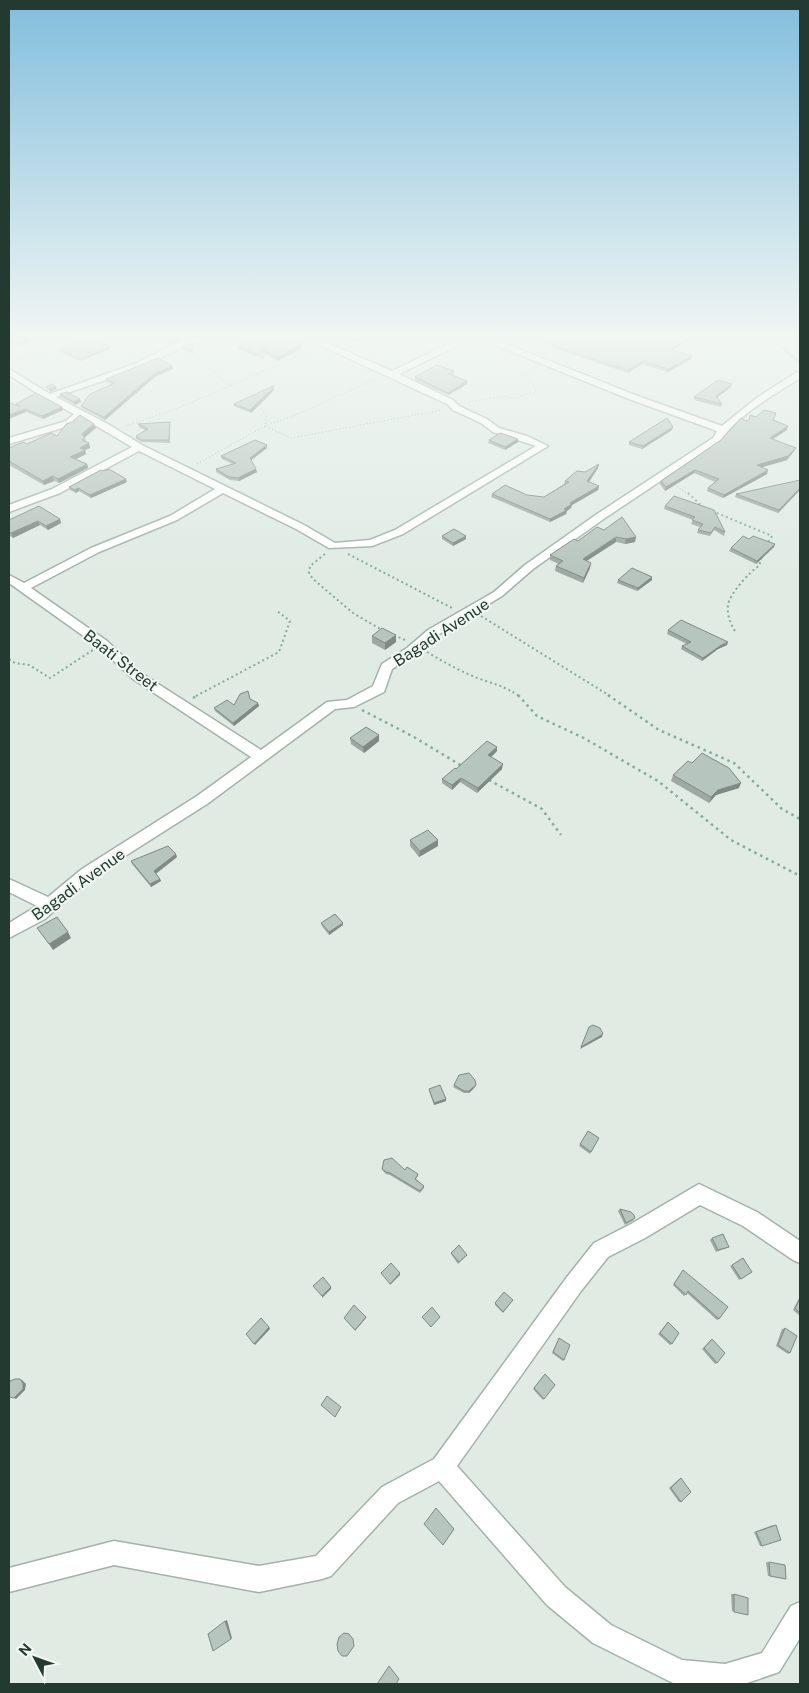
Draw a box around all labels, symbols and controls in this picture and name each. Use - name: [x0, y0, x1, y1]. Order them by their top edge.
- street label: Bagadi Avenue: [390, 594, 493, 671]
- street label: Baati Street: [80, 626, 162, 695]
- street label: Bagadi Avenue: [28, 844, 129, 925]
- north arrow: [10, 1633, 60, 1683]
- text: N: [16, 1640, 35, 1659]

